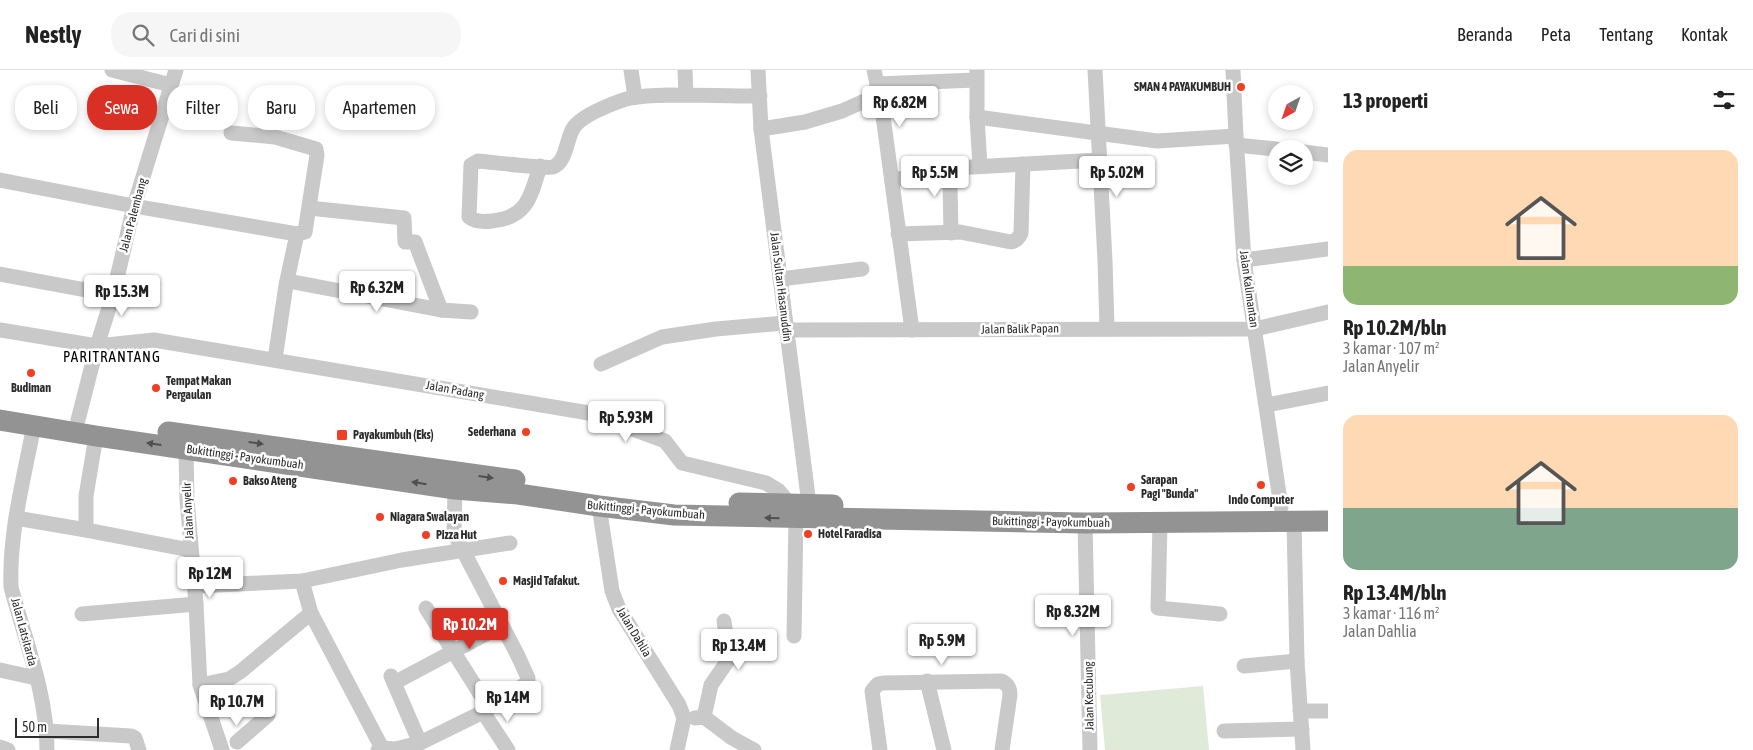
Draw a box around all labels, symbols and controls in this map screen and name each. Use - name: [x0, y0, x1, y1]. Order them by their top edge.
- search box: [111, 12, 461, 57]
- text: Nestly: [25, 21, 81, 48]
- icon: search: [129, 21, 157, 49]
- text: Cari di sini: [169, 24, 240, 46]
- text: Beranda: [1457, 24, 1513, 45]
- text: Peta: [1541, 24, 1571, 45]
- text: Tentang: [1599, 24, 1653, 45]
- text: Kontak: [1681, 24, 1728, 45]
- place label: SMAN 4 PAYAKUMBUH: [1134, 80, 1231, 94]
- marker: SMAN 4 PAYAKUMBUH: [1235, 81, 1247, 93]
- chip: Beli: [15, 85, 77, 130]
- chip: Sewa: [87, 85, 157, 130]
- chip: Filter: [167, 85, 238, 130]
- chip: Baru: [248, 85, 315, 130]
- chip: Apartemen: [325, 85, 435, 130]
- pin: Rp 6.82M: [848, 85, 952, 128]
- north arrow: [1268, 85, 1312, 130]
- map controls: [1268, 85, 1313, 185]
- icon: filters: [1710, 86, 1738, 114]
- text: 13 properti: [1343, 88, 1428, 112]
- text: Rp 6.82M: [873, 93, 927, 111]
- button: layers: [1268, 140, 1313, 185]
- pin: Rp 5.5M: [889, 156, 981, 198]
- pin: Rp 5.02M: [1065, 156, 1169, 198]
- text: Rp 5.5M: [912, 163, 958, 181]
- text: Rp 5.02M: [1090, 163, 1144, 181]
- street label: Jalan Palembang: [116, 176, 150, 254]
- icon: home: [1496, 183, 1586, 273]
- street label: Jalan Sultan Hasanuddin: [767, 232, 795, 342]
- street label: Jalan Kalimantan: [1237, 250, 1261, 328]
- pin: Rp 6.32M: [325, 270, 429, 313]
- pin: Rp 15.3M: [70, 274, 174, 317]
- text: Rp 6.32M: [350, 278, 404, 296]
- text: Rp 15.3M: [95, 282, 149, 300]
- text: Rp 10.2M/bln: [1343, 315, 1447, 339]
- street label: Jalan Balik Papan: [981, 321, 1059, 337]
- text: 3 kamar · 107 m²: [1343, 339, 1439, 357]
- district label: PARITRANTANG: [63, 348, 161, 365]
- text: Jalan Anyelir: [1343, 357, 1419, 375]
- marker: Budiman: [25, 367, 37, 379]
- place label: Tempat Makan Pergaulan: [166, 374, 231, 402]
- street label: Jalan Padang: [425, 378, 486, 402]
- place label: Budiman: [11, 381, 51, 395]
- marker: Tempat Makan Pergaulan: [150, 382, 162, 394]
- pin: Rp 5.93M: [574, 400, 678, 443]
- text: Rp 5.93M: [599, 408, 653, 426]
- place label: Sederhana: [468, 425, 516, 439]
- marker: Sederhana: [520, 426, 532, 438]
- marker: Payakumbuh (Eks): [335, 428, 349, 442]
- place label: Payakumbuh (Eks): [353, 428, 434, 442]
- one-way arrow: [146, 440, 162, 448]
- one-way arrow: [249, 440, 265, 448]
- street label: Bukittinggi - Payokumbuah: [186, 442, 304, 472]
- icon: home: [1496, 448, 1586, 538]
- one-way arrow: [479, 473, 495, 481]
- place label: Sarapan Pagi "Bunda": [1141, 473, 1198, 501]
- place label: Bakso Ateng: [243, 474, 298, 488]
- marker: Bakso Ateng: [227, 475, 239, 487]
- one-way arrow: [411, 479, 427, 487]
- marker: Indo Computer: [1255, 479, 1267, 491]
- marker: Sarapan Pagi "Bunda": [1125, 481, 1137, 493]
- street label: Jalan Anyelir: [179, 482, 196, 540]
- place label: Indo Computer: [1228, 493, 1294, 507]
- street label: Bukittinggi - Payokumbuah: [587, 498, 705, 522]
- place label: Niagara Swalayan: [390, 510, 469, 524]
- marker: Niagara Swalayan: [374, 511, 386, 523]
- one-way arrow: [764, 514, 780, 522]
- street label: Bukittinggi - Payokumbuah: [992, 514, 1110, 530]
- place label: Hotel Faradisa: [818, 527, 882, 541]
- place label: Pizza Hut: [436, 528, 477, 542]
- marker: Hotel Faradisa: [802, 528, 814, 540]
- marker: Pizza Hut: [420, 529, 432, 541]
- pin: Rp 12M: [169, 556, 251, 599]
- text: Rp 12M: [188, 564, 232, 582]
- place label: Masjid Tafakut.: [513, 574, 579, 588]
- marker: Masjid Tafakut.: [497, 575, 509, 587]
- text: Rp 13.4M/bln: [1343, 580, 1447, 604]
- pin: Rp 8.32M: [1021, 594, 1125, 637]
- street label: Jalan Latsitarda: [8, 596, 40, 668]
- text: Rp 8.32M: [1046, 602, 1100, 620]
- text: 3 kamar · 116 m²: [1343, 604, 1439, 622]
- street label: Jalan Dahlia: [614, 605, 654, 659]
- pin: Rp 10.2M: [418, 608, 522, 650]
- text: Rp 10.2M: [443, 615, 497, 633]
- text: Jalan Dahlia: [1343, 622, 1417, 640]
- pin: Rp 5.9M: [896, 624, 988, 666]
- pin: Rp 13.4M: [687, 628, 791, 671]
- text: Rp 5.9M: [919, 631, 965, 649]
- text: Rp 13.4M: [712, 636, 766, 654]
- street label: Jalan Kecubung: [1081, 660, 1097, 731]
- pin: Rp 14M: [467, 680, 549, 723]
- pin: Rp 10.7M: [185, 684, 289, 727]
- text: Rp 14M: [486, 688, 530, 706]
- text: Rp 10.7M: [210, 692, 264, 710]
- scale bar: [15, 715, 99, 738]
- text: 50 m: [22, 719, 47, 735]

